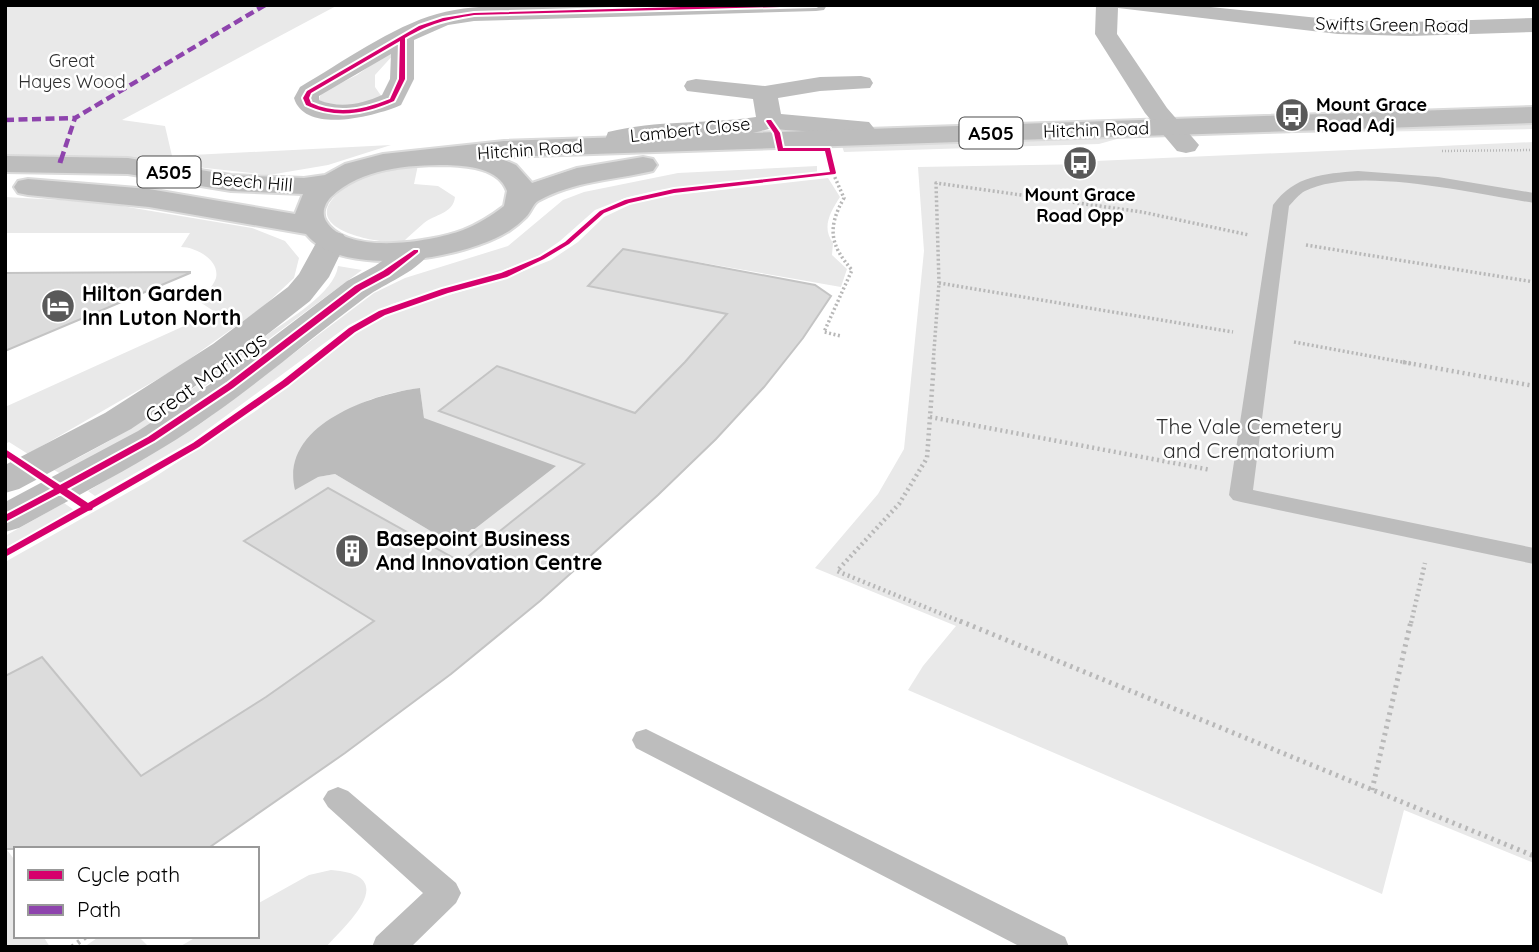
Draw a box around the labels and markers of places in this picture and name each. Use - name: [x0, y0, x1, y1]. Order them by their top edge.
- place label: Mount Grace Road Adj: [1316, 93, 1427, 137]
- bus stop icon: Mount Grace Road Adj: [1273, 96, 1311, 134]
- bus stop icon: Mount Grace Road Opp: [1061, 144, 1099, 182]
- place label: Mount Grace Road Opp: [1024, 183, 1136, 227]
- place label: Hilton Garden Inn Luton North: [82, 280, 241, 330]
- hotel icon: Hilton Garden Inn Luton North: [39, 287, 77, 325]
- place label: Basepoint Business And Innovation Centre: [376, 525, 603, 575]
- building icon: Basepoint Business And Innovation Centre: [333, 532, 371, 570]

